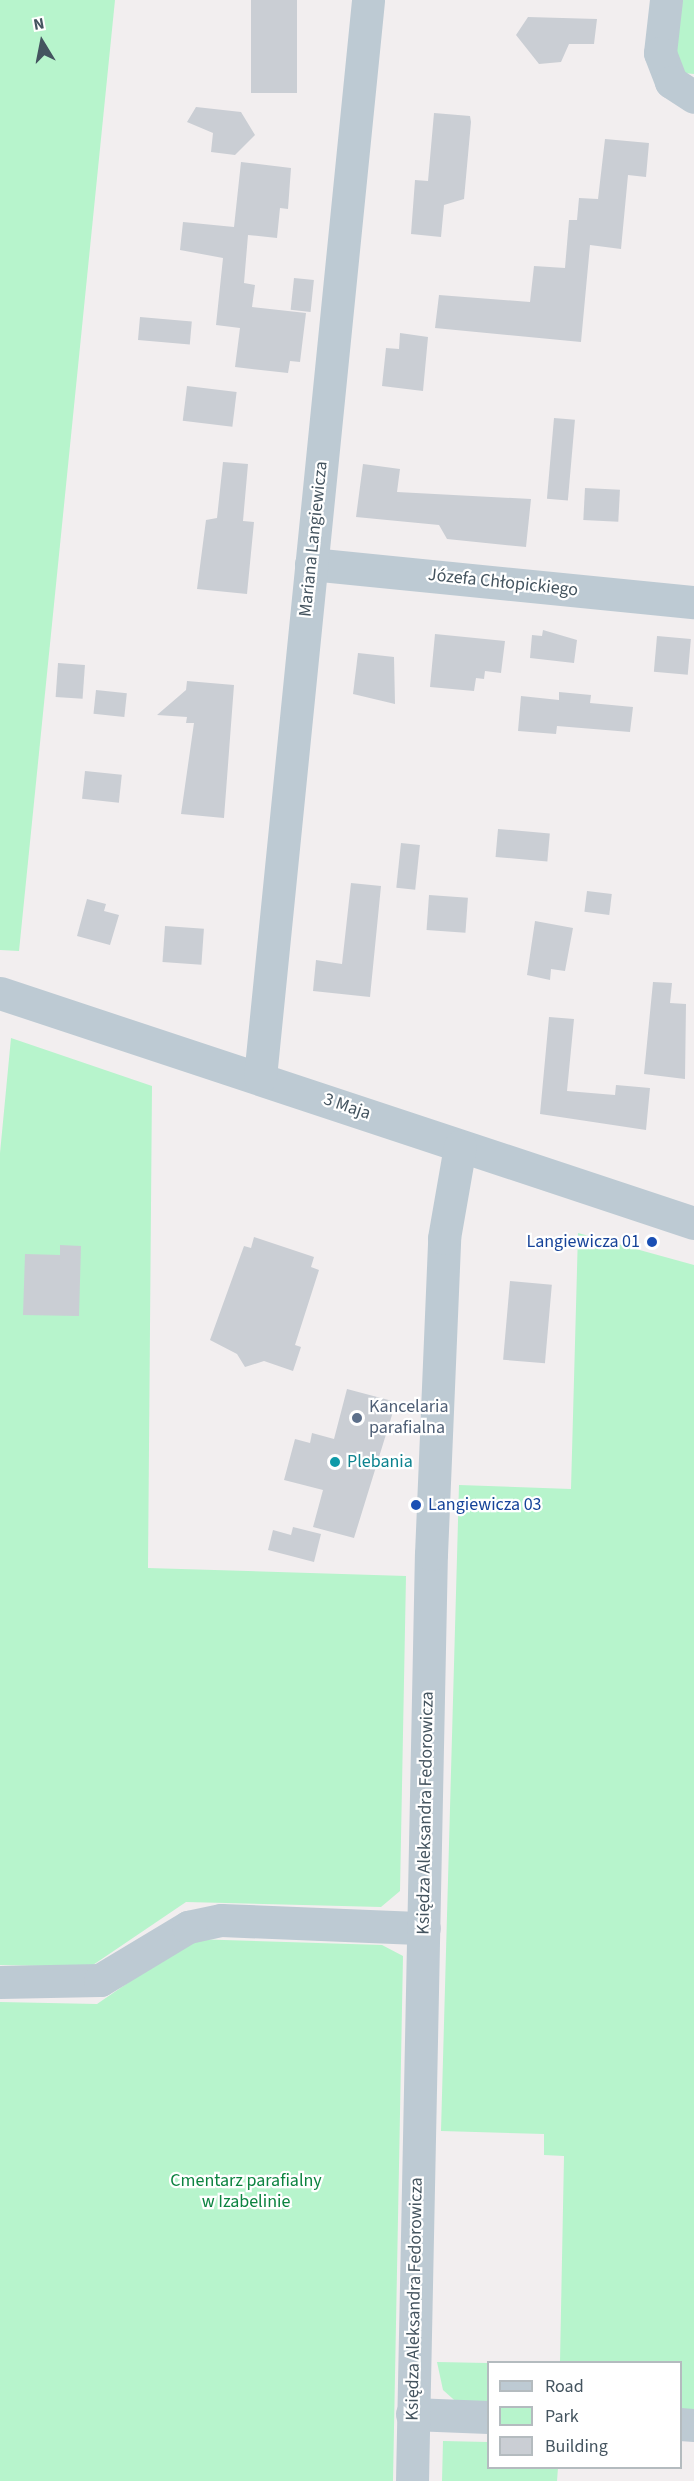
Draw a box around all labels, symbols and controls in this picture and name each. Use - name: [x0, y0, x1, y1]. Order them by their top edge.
- north arrow: [12, 12, 72, 72]
- text: N: [32, 13, 46, 36]
- street label: Mariana Langiewicza: [295, 460, 333, 618]
- street label: Józefa Chłopickiego: [427, 564, 579, 602]
- street label: 3 Maja: [321, 1089, 373, 1125]
- place label: Langiewicza 01: [526, 1231, 640, 1253]
- marker: Langiewicza 01: [645, 1235, 659, 1249]
- place label: Kancelaria parafialna: [369, 1397, 449, 1440]
- marker: Kancelaria parafialna: [350, 1411, 364, 1425]
- place label: Plebania: [347, 1451, 413, 1473]
- marker: Plebania: [328, 1455, 342, 1469]
- place label: Langiewicza 03: [428, 1494, 542, 1516]
- marker: Langiewicza 03: [409, 1498, 423, 1512]
- street label: Księdza Aleksandra Fedorowicza: [413, 1691, 439, 1935]
- park label: Cmentarz parafialny w Izabelinie: [170, 2171, 322, 2214]
- street label: Księdza Aleksandra Fedorowicza: [402, 2177, 428, 2421]
- legend: [487, 2361, 682, 2469]
- text: Road: [545, 2374, 584, 2399]
- text: Park: [545, 2404, 579, 2429]
- text: Building: [545, 2434, 608, 2459]

